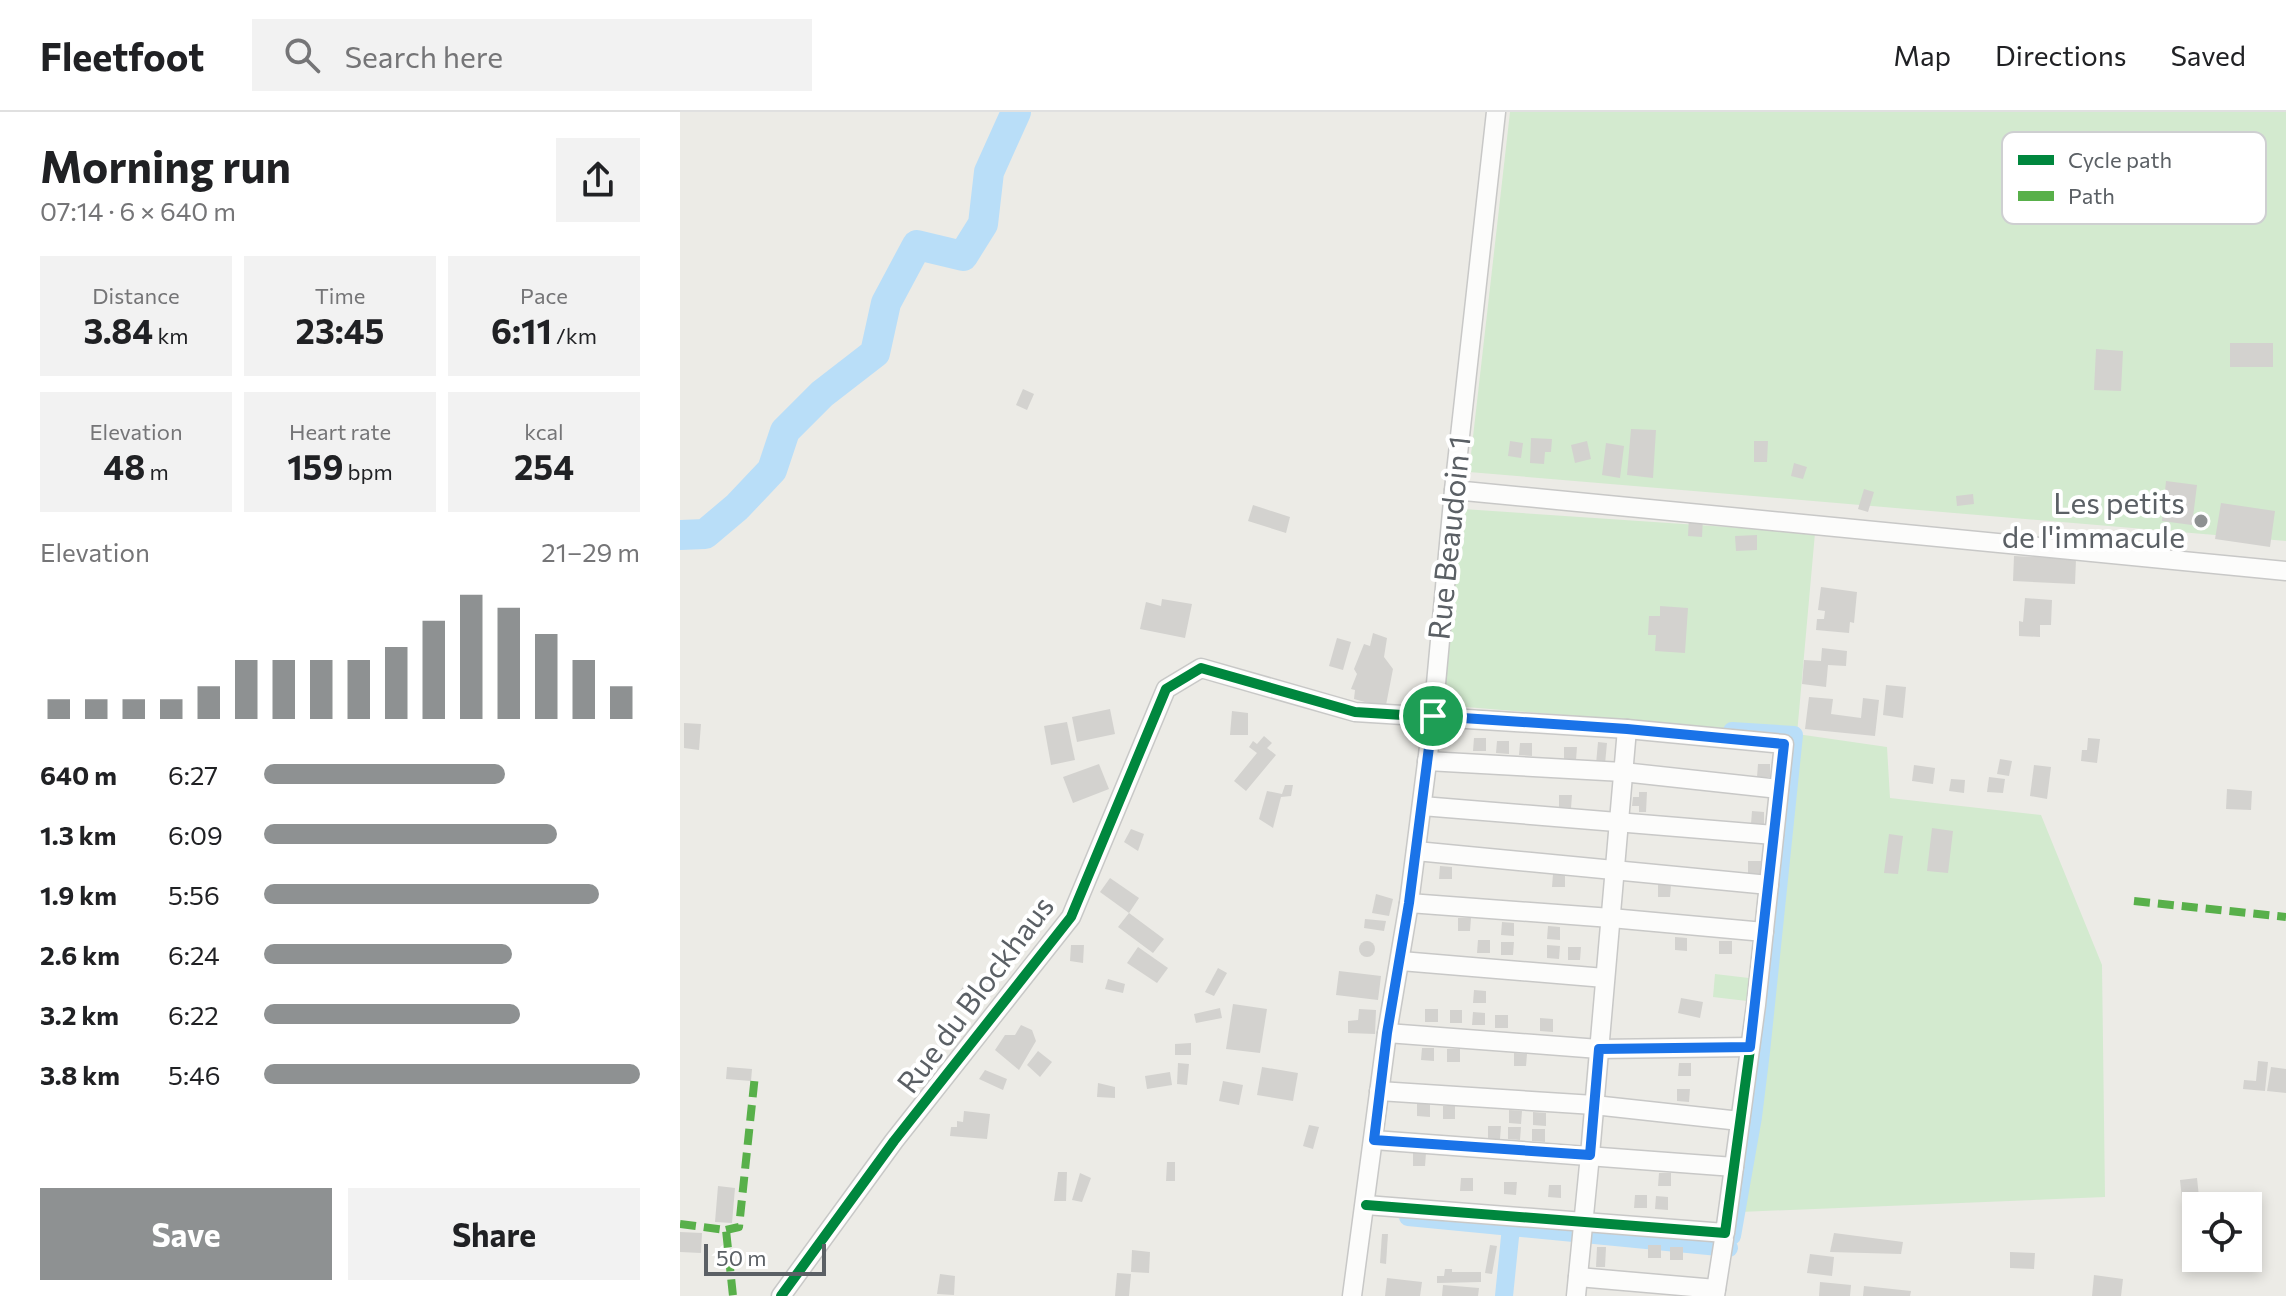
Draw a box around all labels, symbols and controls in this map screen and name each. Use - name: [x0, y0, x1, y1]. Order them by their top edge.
- search box: [252, 19, 812, 91]
- text: Fleetfoot: [40, 32, 204, 79]
- icon: search: [280, 33, 324, 77]
- text: Search here: [344, 37, 503, 74]
- text: Map: [1893, 38, 1951, 72]
- text: Directions: [1995, 38, 2126, 72]
- text: Saved: [2170, 38, 2246, 72]
- legend: [2002, 132, 2266, 224]
- text: Morning run: [40, 138, 291, 192]
- button: share: [556, 138, 640, 222]
- text: Cycle path: [2068, 146, 2172, 173]
- text: Path: [2068, 182, 2115, 209]
- text: 07:14 · 6 × 640 m: [40, 195, 236, 226]
- text: Distance: [92, 282, 180, 309]
- text: Time: [315, 282, 365, 309]
- text: Pace: [520, 282, 568, 309]
- text: 3.84: [83, 309, 153, 351]
- text: 23:45: [296, 309, 384, 351]
- text: 6:11: [491, 309, 552, 351]
- text: km: [153, 322, 189, 349]
- text: /km: [552, 322, 597, 349]
- text: Elevation: [90, 418, 182, 445]
- text: Heart rate: [289, 418, 391, 445]
- text: kcal: [524, 418, 564, 445]
- street label: Rue Beaudoin 1: [1418, 434, 1477, 641]
- text: 48: [103, 445, 145, 487]
- text: 159: [287, 445, 343, 487]
- text: 254: [514, 445, 574, 487]
- text: m: [145, 458, 169, 485]
- text: bpm: [343, 458, 393, 485]
- place label: Les petits de l'immacule: [2002, 483, 2185, 554]
- marker: Les petits de l'immacule: [2192, 512, 2210, 530]
- text: Elevation: [40, 536, 150, 567]
- text: 21–29 m: [541, 536, 640, 567]
- pin: [1399, 682, 1467, 750]
- icon: arrive: [1411, 694, 1455, 738]
- text: 640 m: [40, 759, 117, 790]
- text: 6:27: [168, 759, 218, 790]
- text: 1.3 km: [40, 819, 116, 850]
- text: 6:09: [168, 819, 223, 850]
- text: 1.9 km: [40, 879, 117, 910]
- text: 5:56: [168, 879, 220, 910]
- street label: Rue du Blockhaus: [888, 888, 1060, 1099]
- text: 2.6 km: [40, 939, 120, 970]
- text: 6:24: [168, 939, 220, 970]
- text: 3.2 km: [40, 999, 119, 1030]
- text: 6:22: [168, 999, 219, 1030]
- text: 3.8 km: [40, 1059, 120, 1090]
- text: 5:46: [168, 1059, 220, 1090]
- button: Save: [40, 1188, 332, 1280]
- button: Share: [348, 1188, 640, 1280]
- map controls: [2182, 1192, 2262, 1272]
- button: locate: [2182, 1192, 2262, 1272]
- scale bar: [704, 1240, 826, 1276]
- text: 50 m: [716, 1244, 766, 1271]

